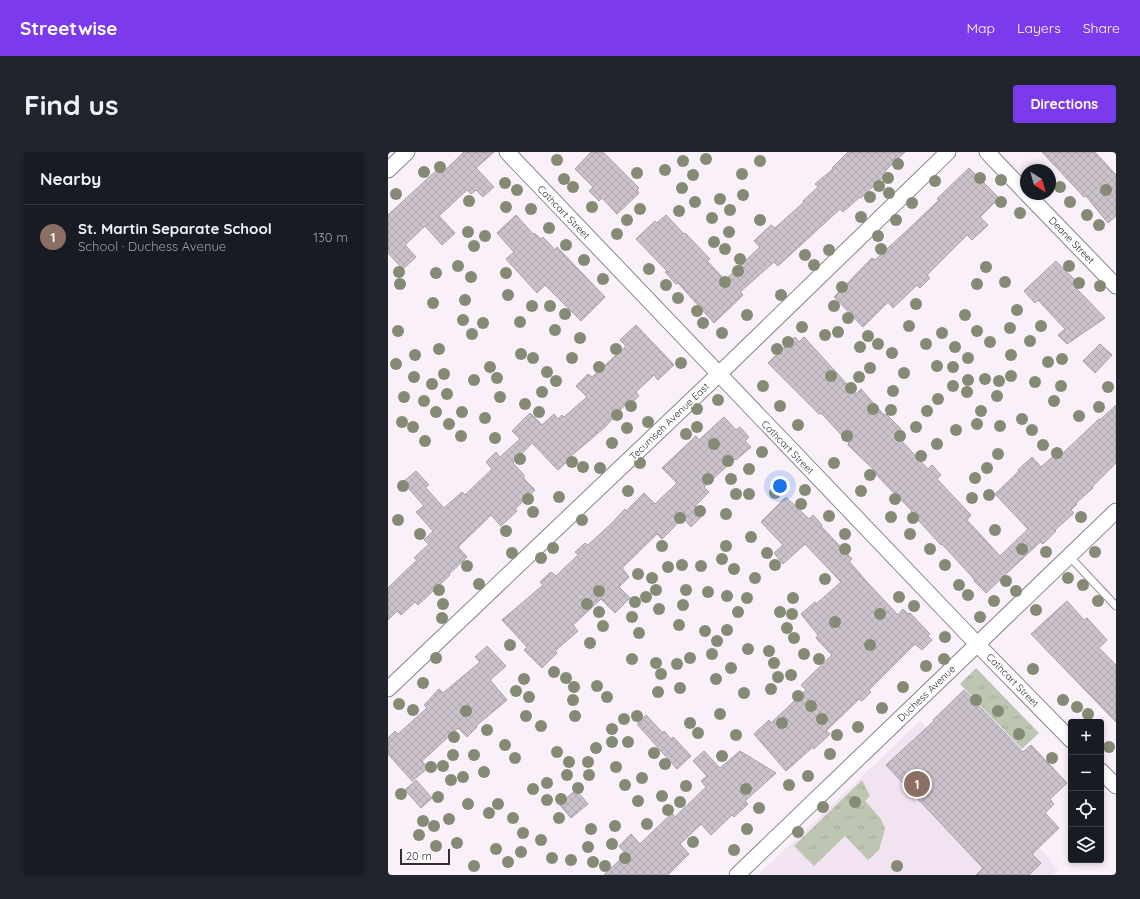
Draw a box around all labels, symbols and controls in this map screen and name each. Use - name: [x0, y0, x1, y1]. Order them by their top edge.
- text: Streetwise: [20, 16, 117, 40]
- text: Map: [966, 19, 995, 37]
- text: Layers: [1017, 19, 1061, 37]
- text: Share: [1083, 19, 1120, 37]
- button: Directions: [1013, 85, 1116, 123]
- text: Find us: [24, 87, 118, 122]
- north arrow: [1020, 164, 1056, 200]
- text: Nearby: [40, 168, 101, 189]
- street label: Cathcart Street: [535, 183, 593, 243]
- street label: Deane Street: [1046, 214, 1098, 267]
- text: St. Martin Separate School: [78, 219, 272, 238]
- text: 1: [50, 229, 56, 245]
- text: 130 m: [313, 229, 348, 245]
- text: School · Duchess Avenue: [78, 238, 226, 254]
- street label: Tecumseh Avenue East: [627, 379, 712, 463]
- street label: Cathcart Street: [759, 418, 817, 478]
- your location: [770, 476, 790, 496]
- street label: Cathcart Street: [984, 651, 1042, 711]
- street label: Duchess Avenue: [895, 662, 958, 724]
- map controls: [1068, 719, 1104, 863]
- button: +: [1068, 719, 1104, 755]
- button: −: [1068, 755, 1104, 791]
- pin: 1: [904, 769, 930, 799]
- button: locate: [1068, 791, 1104, 827]
- button: layers: [1068, 827, 1104, 863]
- scale bar: [400, 847, 450, 866]
- text: 20 m: [406, 849, 432, 863]

